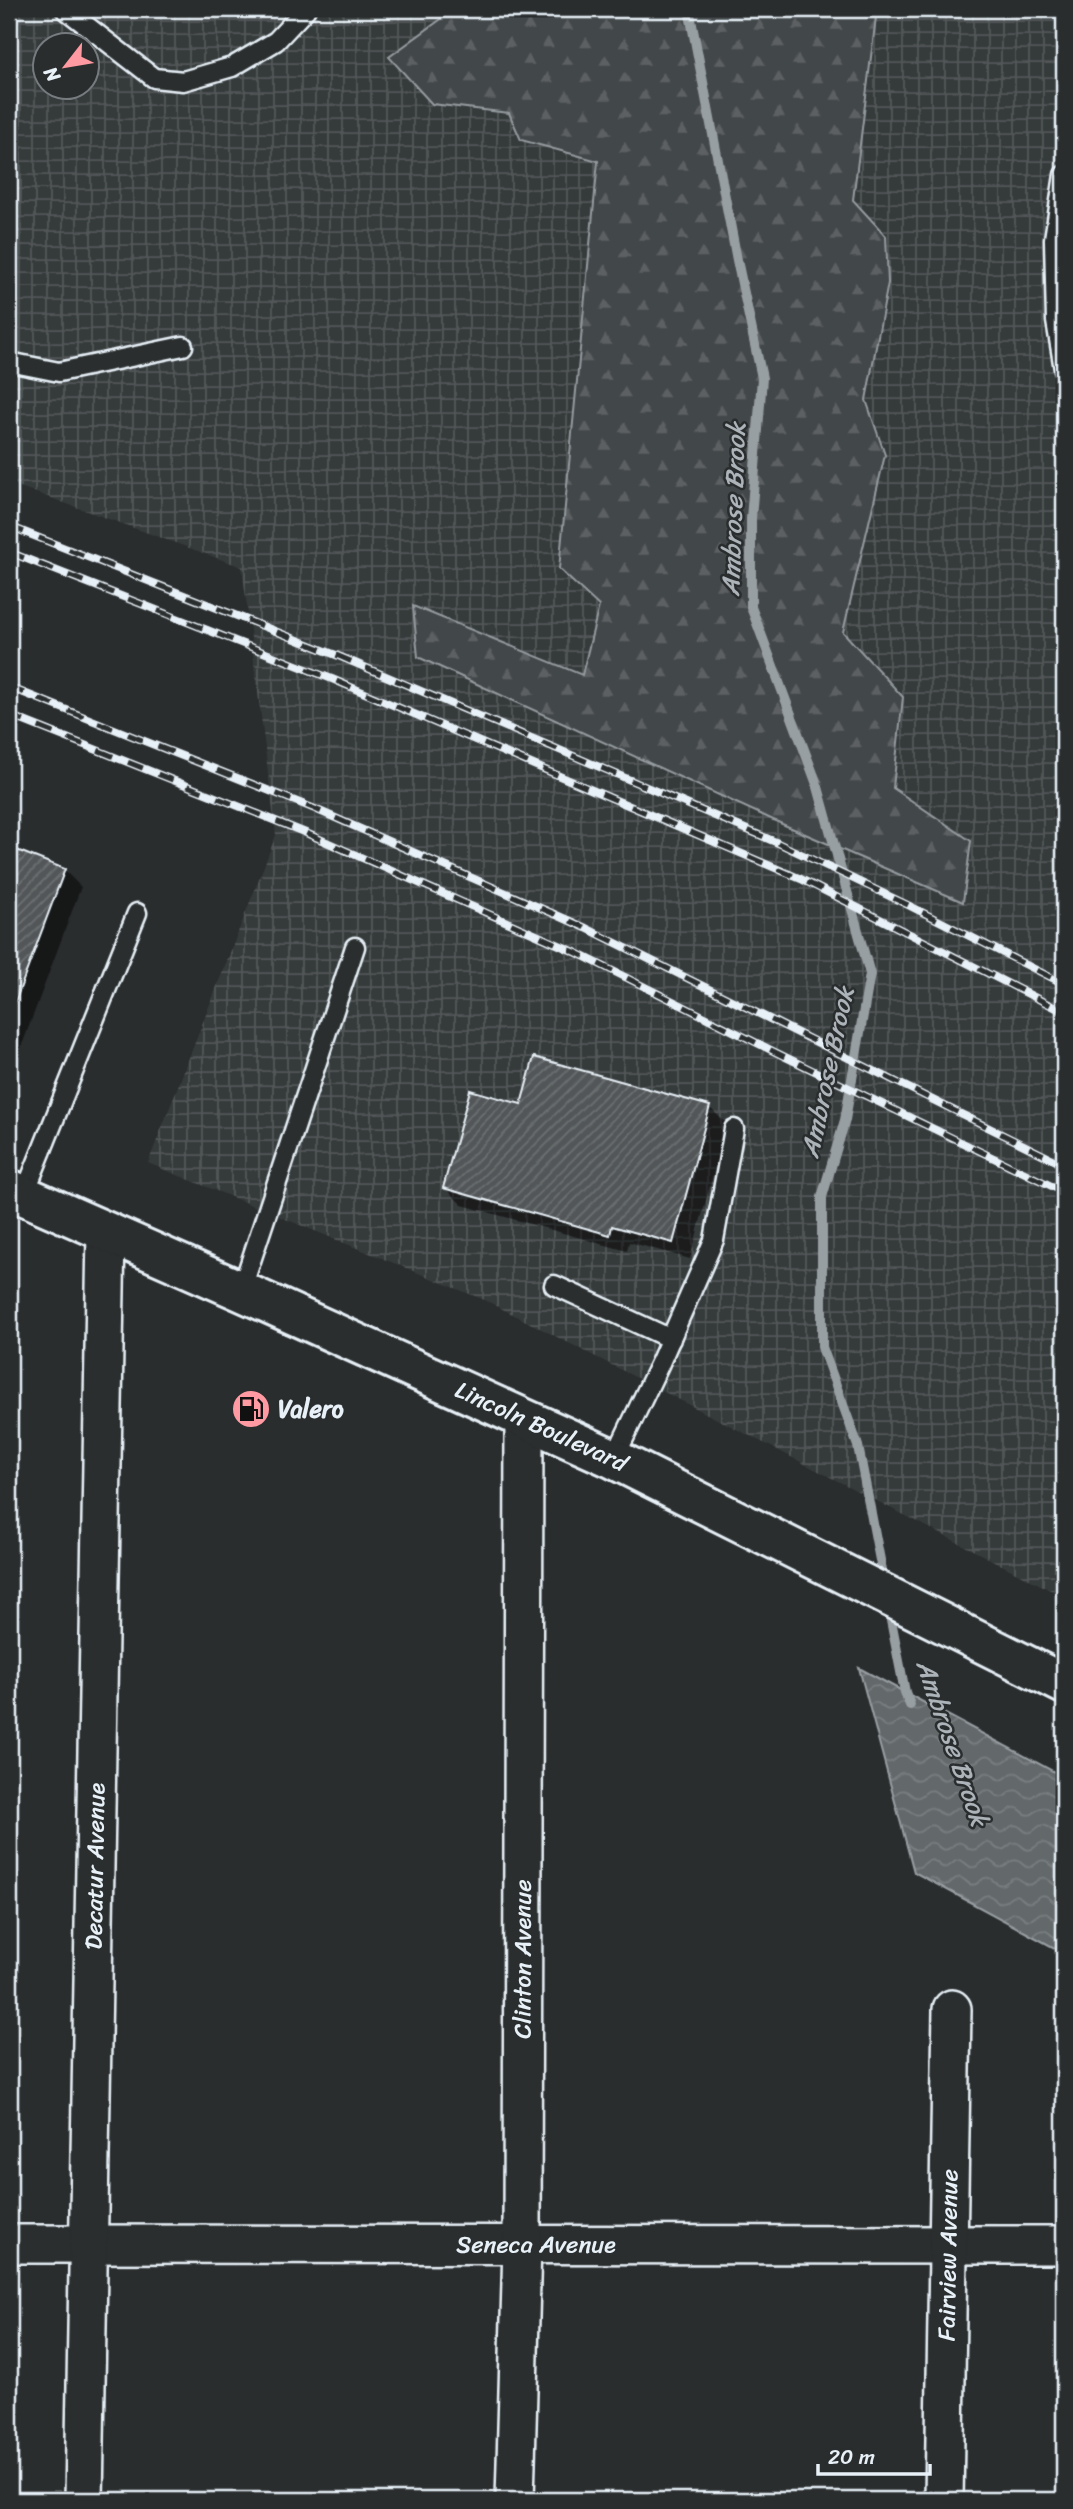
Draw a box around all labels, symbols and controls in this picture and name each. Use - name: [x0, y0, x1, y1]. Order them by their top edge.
- north arrow: [32, 32, 102, 102]
- text: N: [34, 60, 70, 89]
- water label: Ambrose Brook: [707, 419, 759, 598]
- water label: Ambrose Brook: [786, 980, 868, 1163]
- street label: Lincoln Boulevard: [448, 1369, 637, 1484]
- fuel station icon: Valero: [230, 1388, 272, 1430]
- place label: Valero: [278, 1388, 344, 1430]
- water label: Ambrose Brook: [903, 1652, 1004, 1835]
- street label: Decatur Avenue: [73, 1782, 117, 1950]
- street label: Clinton Avenue: [501, 1879, 544, 2039]
- street label: Fairview Avenue: [926, 2169, 970, 2341]
- street label: Seneca Avenue: [456, 2223, 616, 2266]
- scale bar: [818, 2432, 930, 2476]
- text: 20 m: [828, 2438, 875, 2476]

